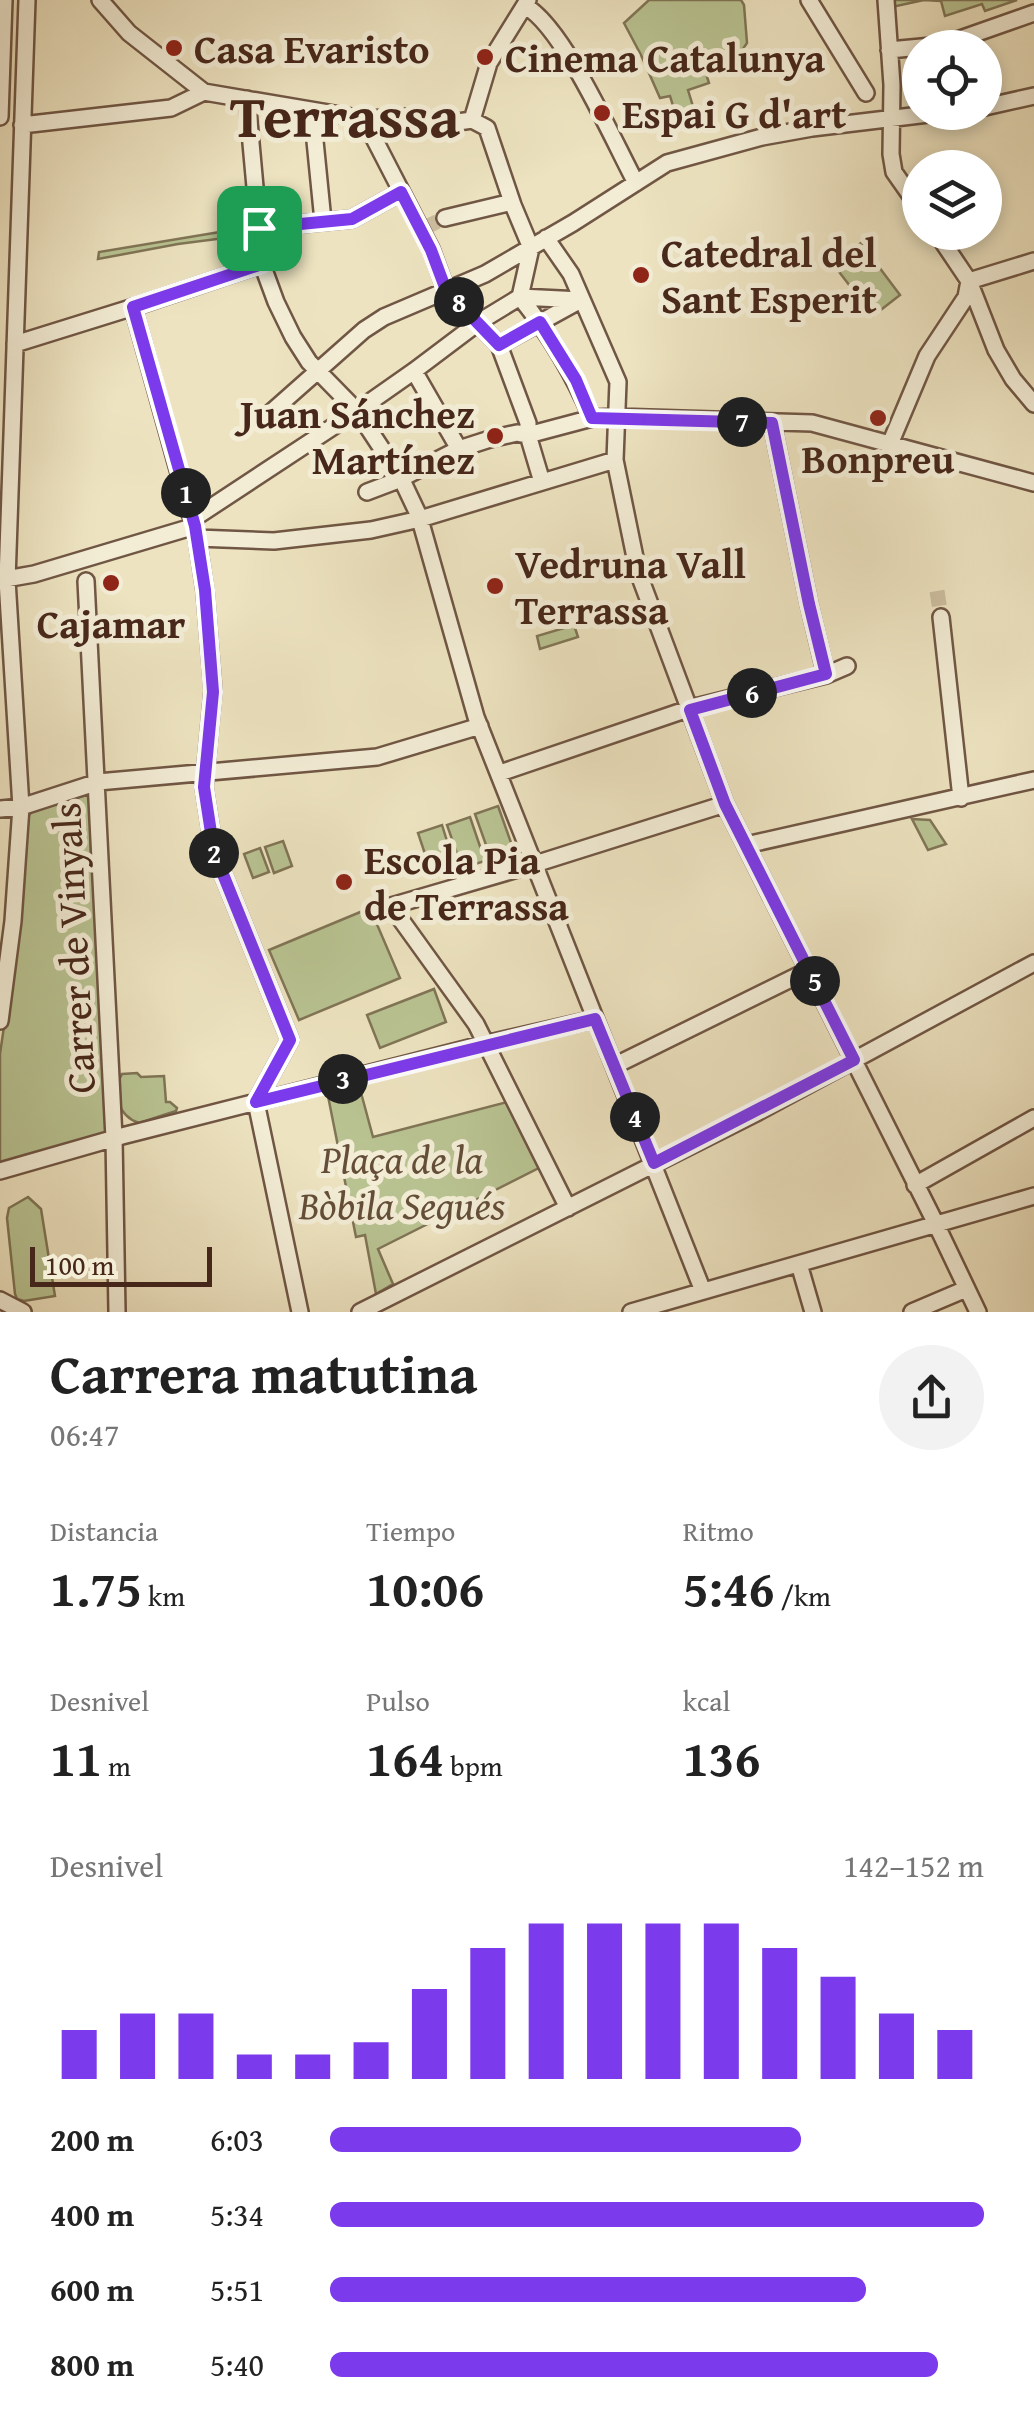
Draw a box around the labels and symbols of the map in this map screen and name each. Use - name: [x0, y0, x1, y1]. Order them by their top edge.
- place label: Casa Evaristo: [194, 19, 430, 78]
- place label: Cinema Catalunya: [505, 28, 826, 87]
- marker: Casa Evaristo: [163, 37, 185, 59]
- marker: Cinema Catalunya: [474, 46, 496, 68]
- district label: Terrassa: [230, 71, 460, 159]
- place label: Espai G d'art: [622, 84, 846, 143]
- marker: Espai G d'art: [591, 102, 613, 124]
- pin: [217, 186, 302, 271]
- place label: Catedral del Sant Esperit: [661, 223, 877, 328]
- marker: Catedral del Sant Esperit: [630, 264, 652, 286]
- pin: 8: [434, 277, 484, 327]
- place label: Juan Sánchez Martínez: [234, 384, 475, 489]
- pin: 7: [717, 397, 767, 447]
- marker: Bonpreu: [867, 407, 889, 429]
- marker: Juan Sánchez Martínez: [484, 425, 506, 447]
- place label: Bonpreu: [802, 429, 954, 488]
- pin: 1: [161, 468, 211, 518]
- place label: Vedruna Vall Terrassa: [515, 534, 746, 639]
- marker: Cajamar: [100, 572, 122, 594]
- marker: Vedruna Vall Terrassa: [484, 575, 506, 597]
- place label: Cajamar: [37, 594, 185, 653]
- pin: 6: [727, 668, 777, 718]
- street label: Carrer de Vinyals: [36, 801, 110, 1095]
- pin: 2: [189, 828, 239, 878]
- place label: Escola Pia de Terrassa: [364, 830, 569, 935]
- marker: Escola Pia de Terrassa: [333, 871, 355, 893]
- pin: 5: [790, 956, 840, 1006]
- pin: 3: [318, 1054, 368, 1104]
- pin: 4: [610, 1092, 660, 1142]
- park label: Plaça de la Bòbila Segués: [298, 1129, 506, 1234]
- scale bar: [30, 1242, 212, 1286]

